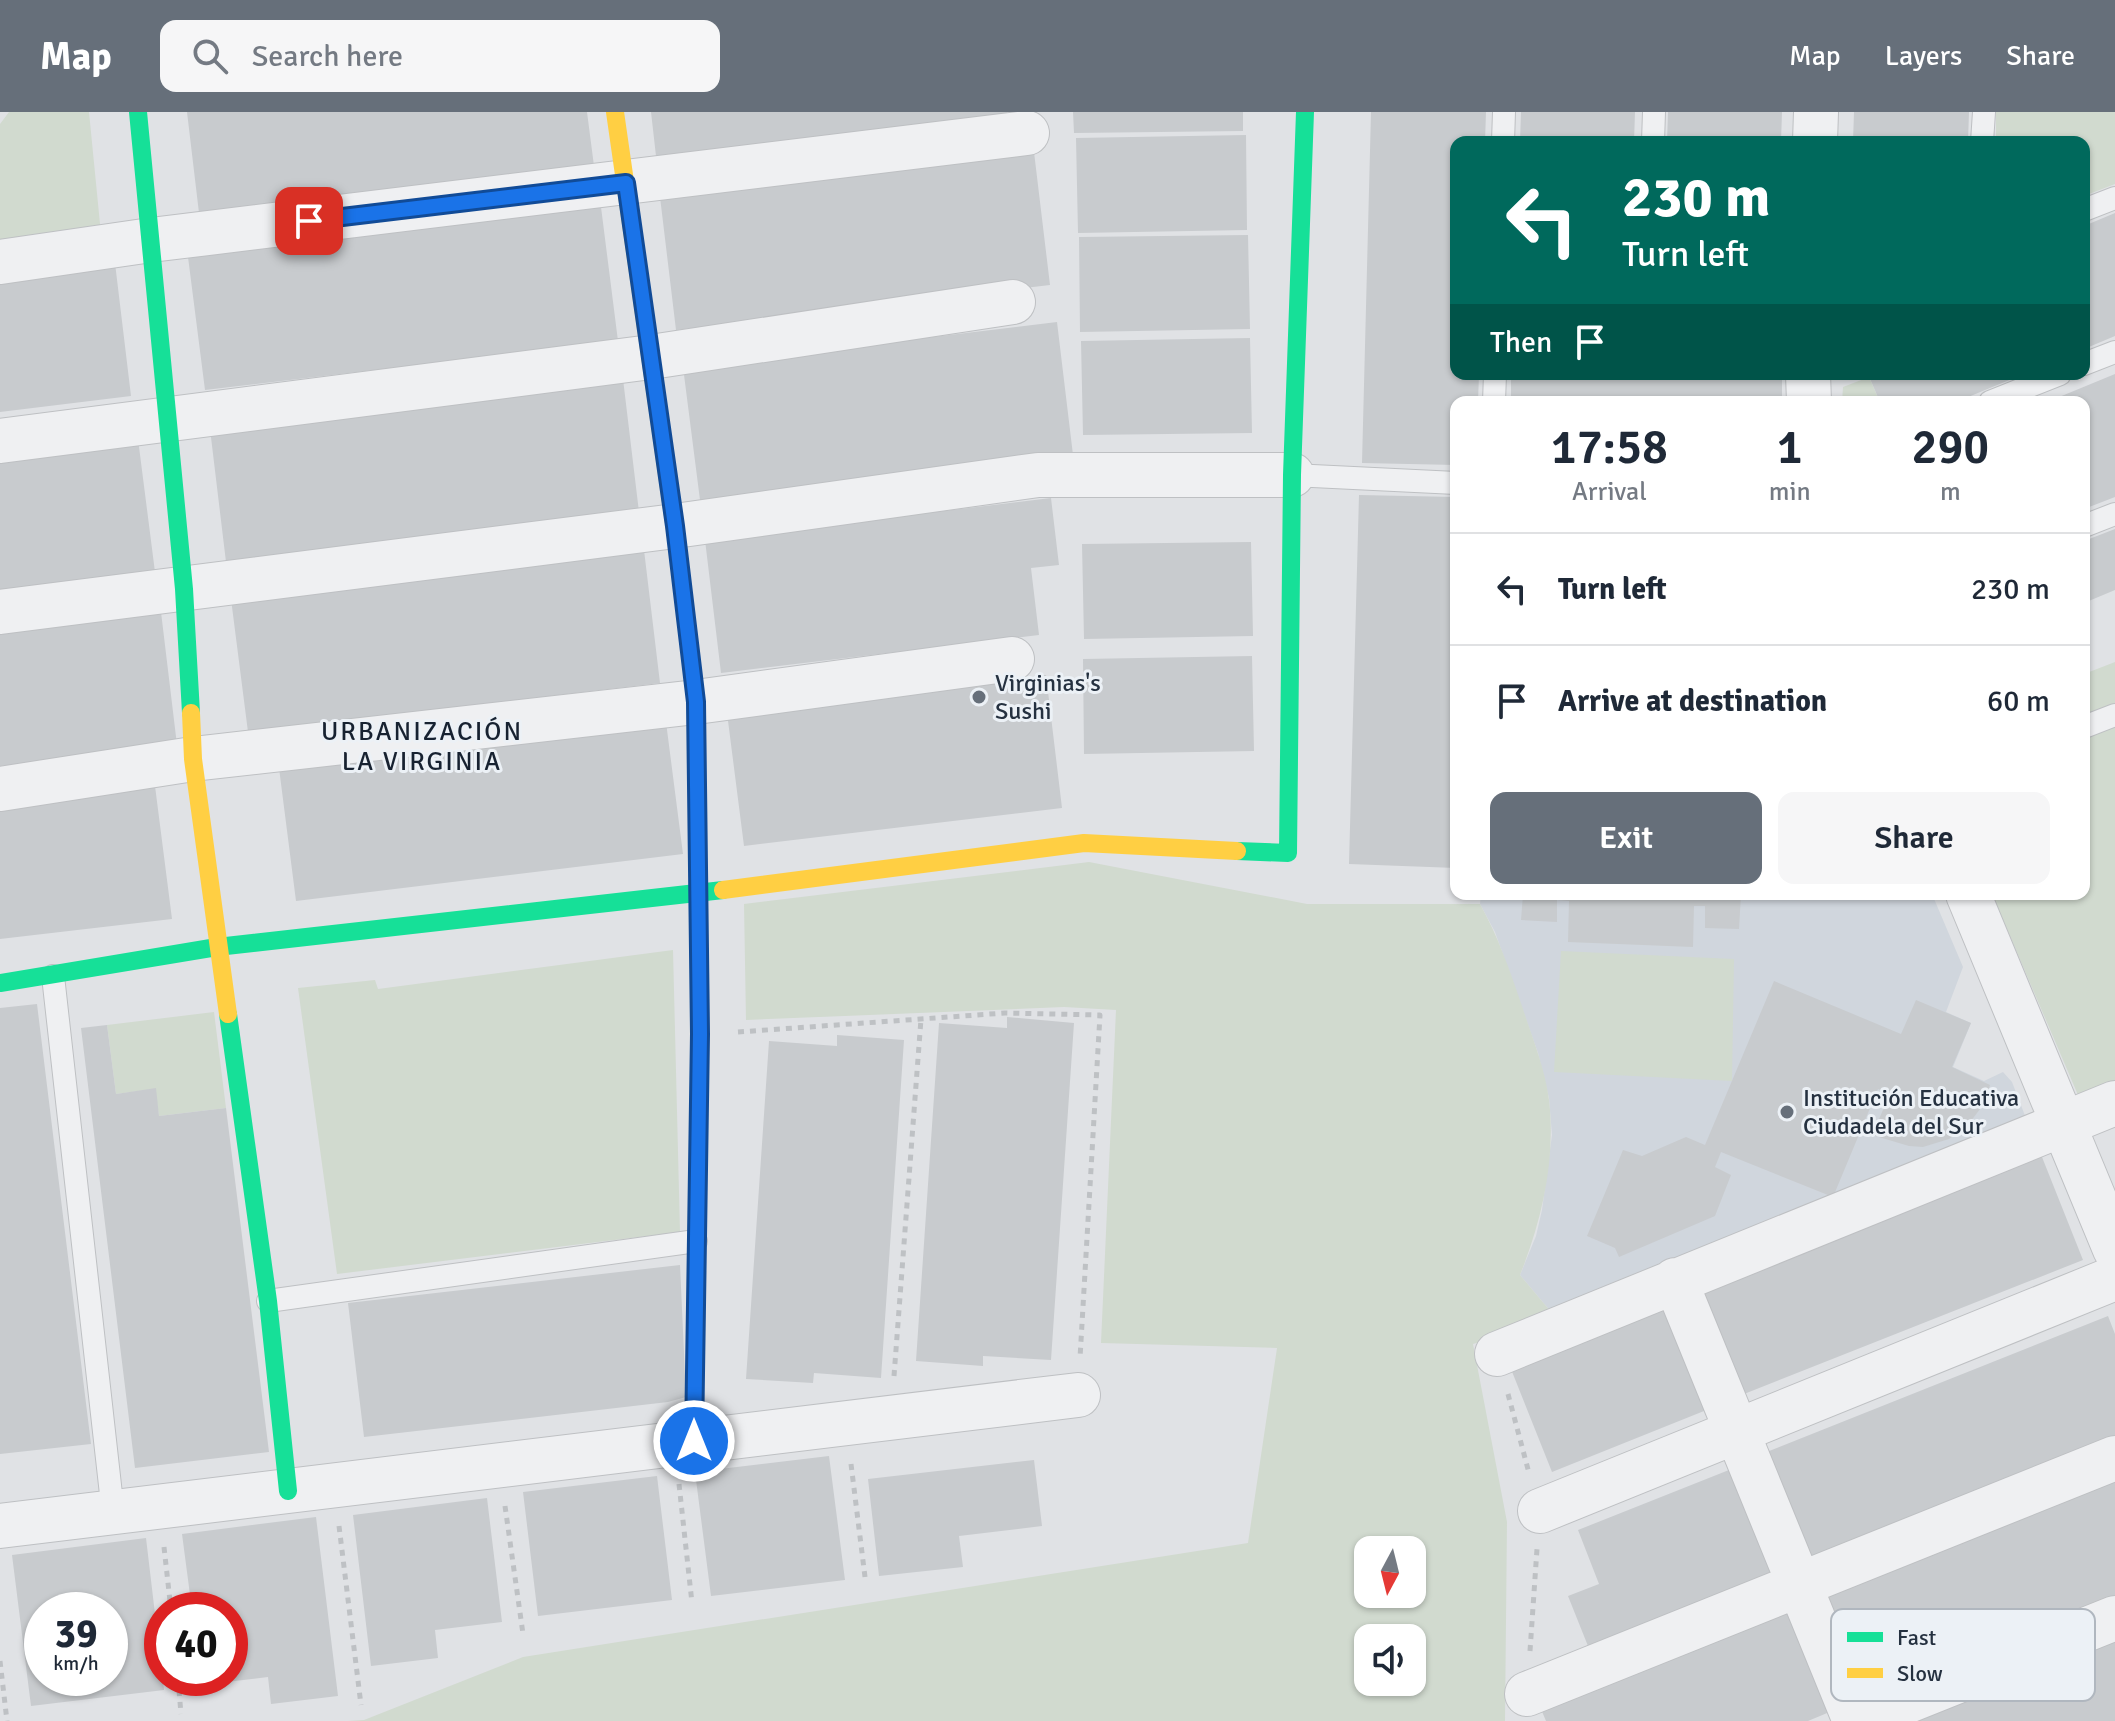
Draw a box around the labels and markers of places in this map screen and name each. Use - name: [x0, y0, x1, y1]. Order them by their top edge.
- pin: [275, 187, 343, 255]
- place label: Virginias's Sushi: [995, 668, 1101, 726]
- marker: Virginias's Sushi: [970, 688, 988, 706]
- place label: Institución Educativa Ciudadela del Sur: [1803, 1083, 2019, 1141]
- marker: Institución Educativa Ciudadela del Sur: [1778, 1103, 1796, 1121]

